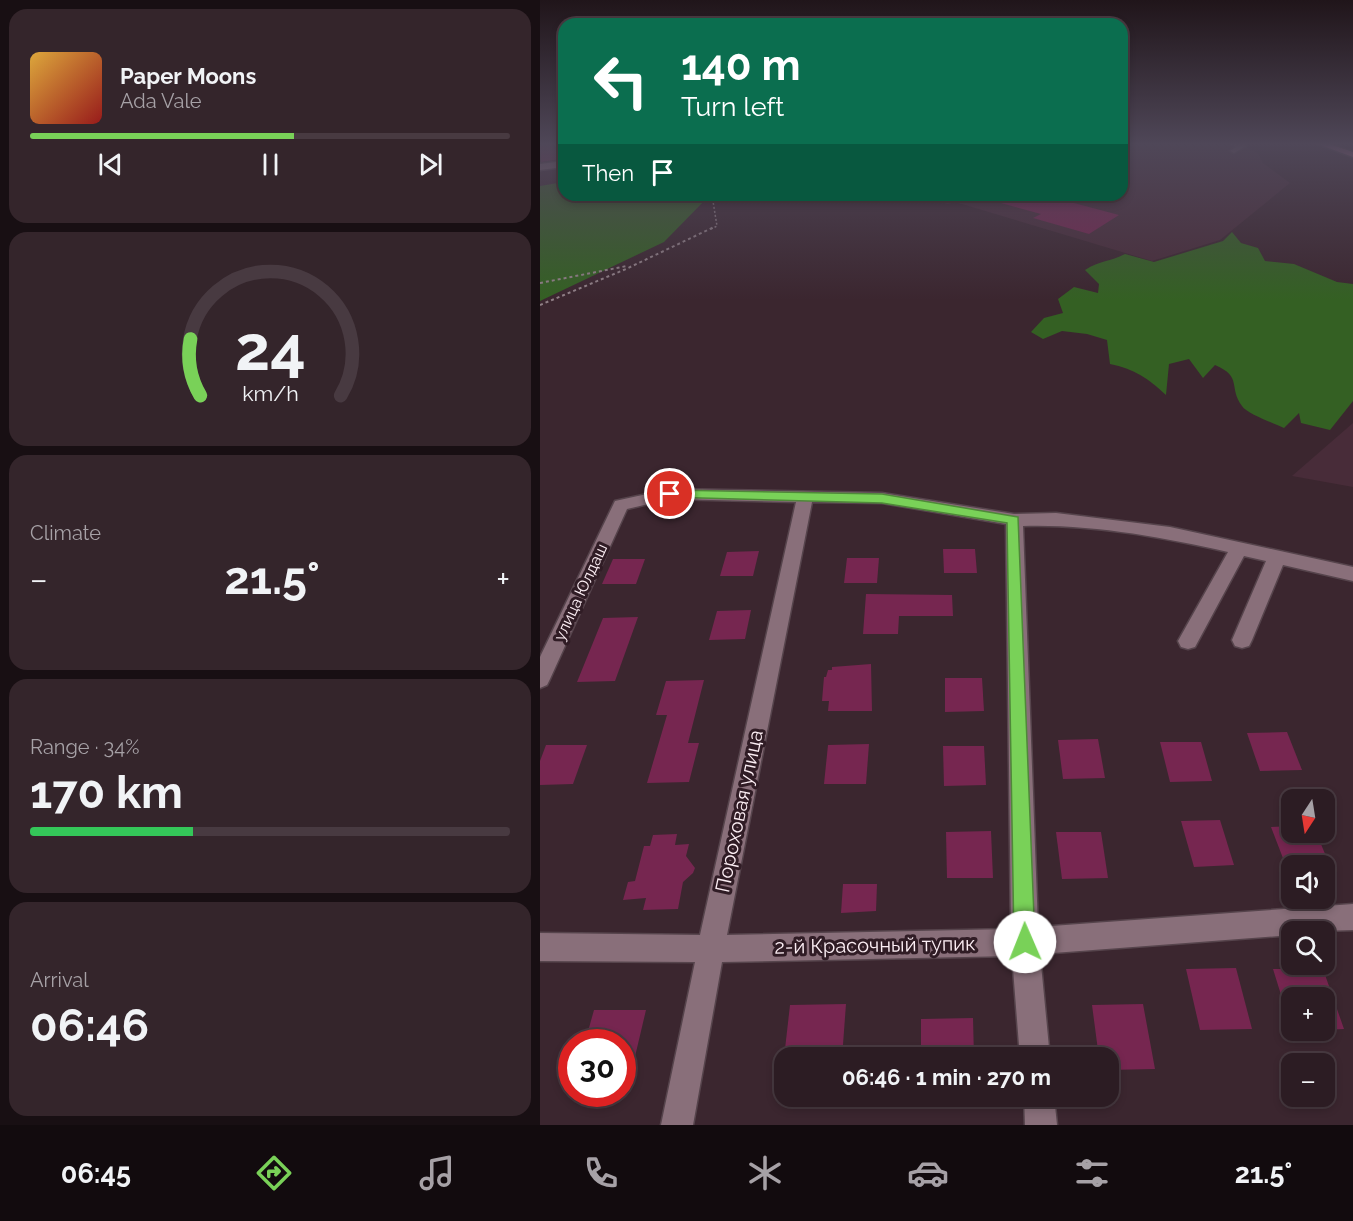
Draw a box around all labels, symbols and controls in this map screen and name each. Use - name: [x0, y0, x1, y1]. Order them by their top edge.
- text: 140 m: [681, 41, 801, 90]
- icon: left: [582, 42, 660, 120]
- text: Paper Moons: [120, 63, 256, 89]
- text: Ada Vale: [120, 89, 202, 113]
- text: Turn left: [681, 91, 784, 122]
- icon: previous: [94, 148, 127, 181]
- icon: pause: [254, 148, 287, 181]
- icon: next: [414, 148, 447, 181]
- icon: arrive: [646, 156, 679, 189]
- text: Then: [582, 160, 634, 186]
- text: 24: [235, 311, 305, 385]
- text: km/h: [242, 382, 298, 407]
- pin: [644, 468, 695, 519]
- icon: arrive: [653, 477, 686, 510]
- text: Climate: [30, 521, 101, 545]
- street label: улица Юлдаш: [550, 541, 611, 644]
- text: 21.5°: [224, 552, 320, 605]
- text: −: [30, 560, 48, 599]
- text: +: [496, 560, 510, 599]
- street label: Пороховая улица: [710, 728, 768, 894]
- text: Range · 34%: [30, 735, 139, 759]
- text: 170 km: [30, 766, 183, 819]
- north arrow: [1281, 789, 1335, 843]
- map controls: [1281, 789, 1335, 1107]
- button: sound: [1281, 855, 1335, 909]
- position arrow: [993, 910, 1057, 974]
- button: search: [1281, 921, 1335, 975]
- street label: 2-й Красочный тупик: [774, 931, 976, 959]
- text: Arrival: [30, 968, 89, 992]
- button: +: [1281, 987, 1335, 1041]
- text: 06:46: [30, 999, 149, 1052]
- speed limit sign: 30: [558, 1029, 636, 1107]
- button: −: [1281, 1053, 1335, 1107]
- text: 06:46 · 1 min · 270 m: [842, 1064, 1051, 1090]
- icon: directions: [253, 1152, 295, 1194]
- icon: music: [416, 1152, 458, 1194]
- icon: phone: [580, 1152, 622, 1194]
- icon: climate: [744, 1152, 786, 1194]
- icon: car: [907, 1152, 949, 1194]
- icon: filters: [1071, 1152, 1113, 1194]
- text: 06:45: [61, 1158, 131, 1189]
- text: 21.5°: [1235, 1158, 1292, 1189]

